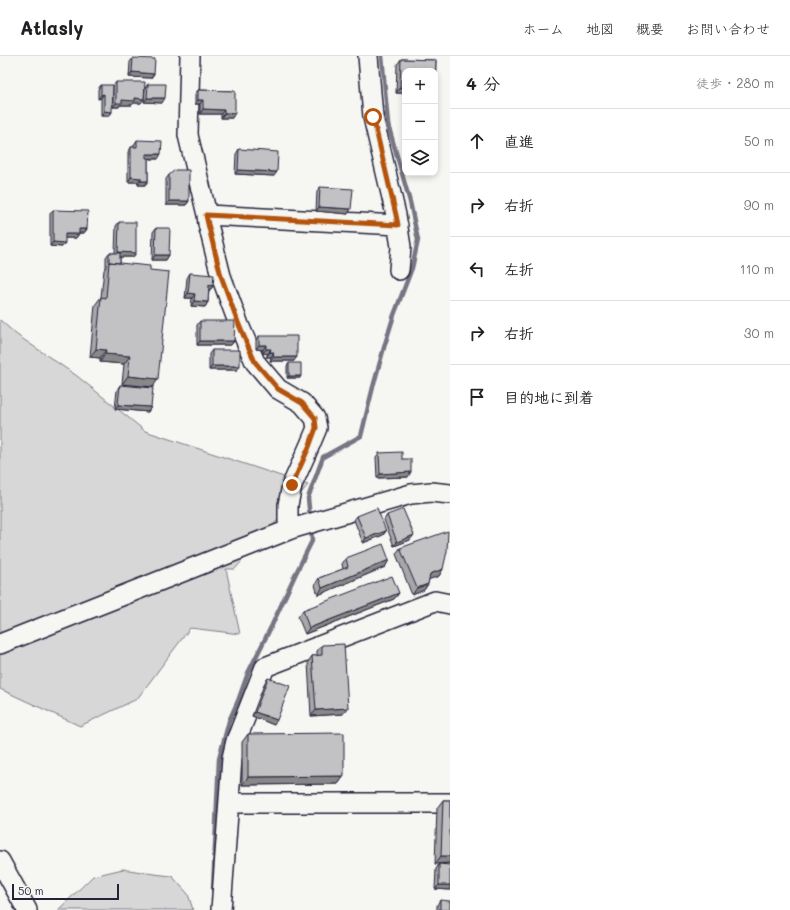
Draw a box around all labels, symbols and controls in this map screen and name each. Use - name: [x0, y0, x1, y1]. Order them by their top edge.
- text: Atlasly: [20, 15, 83, 40]
- text: ホーム: [523, 19, 564, 38]
- text: 地図: [586, 19, 614, 38]
- text: 概要: [636, 19, 664, 38]
- text: お問い合わせ: [686, 19, 770, 38]
- map controls: [402, 68, 438, 176]
- button: +: [402, 68, 438, 104]
- text: 4 分: [466, 72, 500, 94]
- text: 徒歩 · 280 m: [696, 74, 774, 91]
- button: −: [402, 104, 438, 140]
- route start: [364, 108, 382, 126]
- icon: ahead: [466, 130, 488, 152]
- text: 直進: [504, 131, 534, 151]
- text: 50 m: [744, 132, 774, 149]
- button: layers: [402, 140, 438, 176]
- icon: right: [466, 194, 488, 216]
- text: 右折: [504, 195, 534, 215]
- text: 90 m: [744, 196, 774, 213]
- icon: left: [466, 258, 488, 280]
- text: 左折: [504, 259, 534, 279]
- text: 110 m: [740, 260, 774, 277]
- icon: right: [466, 322, 488, 344]
- text: 右折: [504, 323, 534, 343]
- text: 30 m: [744, 324, 774, 341]
- icon: arrive: [466, 386, 488, 408]
- text: 目的地に到着: [504, 387, 594, 407]
- route end: [283, 476, 301, 494]
- scale bar: [12, 882, 119, 901]
- text: 50 m: [18, 883, 44, 898]

